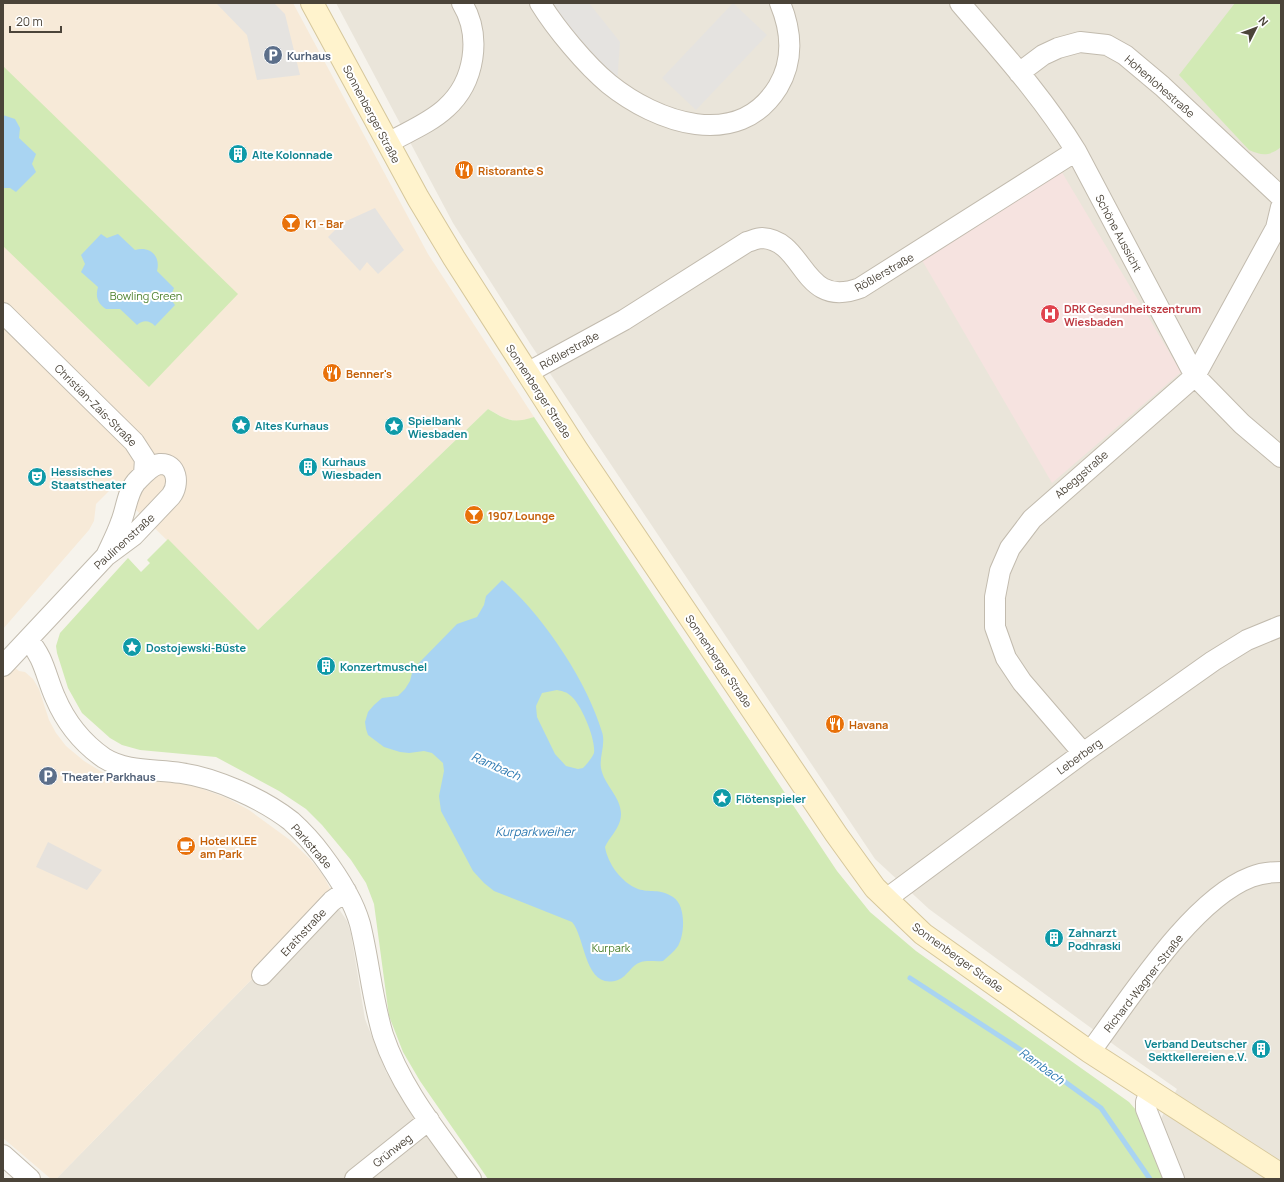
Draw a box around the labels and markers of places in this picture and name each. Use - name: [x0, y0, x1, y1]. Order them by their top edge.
- parking icon: Kurhaus: [262, 44, 284, 66]
- place label: Kurhaus: [287, 48, 331, 63]
- building icon: Alte Kolonnade: [227, 143, 249, 165]
- place label: Alte Kolonnade: [252, 147, 333, 162]
- restaurant icon: Ristorante S: [453, 159, 475, 181]
- place label: Ristorante S: [478, 163, 544, 178]
- bar icon: K1 - Bar: [280, 212, 302, 234]
- place label: K1 - Bar: [305, 216, 344, 231]
- place label: DRK Gesundheitszentrum Wiesbaden: [1064, 301, 1201, 329]
- hospital icon: DRK Gesundheitszentrum Wiesbaden: [1039, 303, 1061, 325]
- restaurant icon: Benner's: [321, 362, 343, 384]
- place label: Benner's: [346, 366, 392, 381]
- place label: Spielbank Wiesbaden: [408, 413, 468, 441]
- place icon: Altes Kurhaus: [230, 414, 252, 436]
- place icon: Spielbank Wiesbaden: [383, 415, 405, 437]
- place label: Altes Kurhaus: [255, 418, 329, 433]
- place label: Kurhaus Wiesbaden: [322, 454, 382, 482]
- building icon: Kurhaus Wiesbaden: [297, 456, 319, 478]
- place label: Hessisches Staatstheater: [51, 464, 127, 492]
- theatre icon: Hessisches Staatstheater: [26, 466, 48, 488]
- bar icon: 1907 Lounge: [463, 504, 485, 526]
- place label: 1907 Lounge: [488, 508, 555, 523]
- place icon: Dostojewski-Büste: [121, 636, 143, 658]
- place label: Dostojewski-Büste: [146, 640, 247, 655]
- building icon: Konzertmuschel: [315, 655, 337, 677]
- place label: Konzertmuschel: [340, 659, 427, 674]
- restaurant icon: Havana: [824, 713, 846, 735]
- place label: Havana: [849, 717, 888, 732]
- parking icon: Theater Parkhaus: [37, 765, 59, 787]
- place label: Theater Parkhaus: [62, 769, 156, 784]
- place icon: Flötenspieler: [711, 787, 733, 809]
- place label: Flötenspieler: [736, 791, 807, 806]
- place label: Hotel KLEE am Park: [200, 833, 257, 861]
- cafe icon: Hotel KLEE am Park: [175, 835, 197, 857]
- place label: Zahnarzt Podhraski: [1068, 925, 1121, 953]
- building icon: Zahnarzt Podhraski: [1043, 927, 1065, 949]
- place label: Verband Deutscher Sektkellereien e.V.: [1145, 1036, 1248, 1064]
- building icon: Verband Deutscher Sektkellereien e.V.: [1250, 1038, 1272, 1060]

